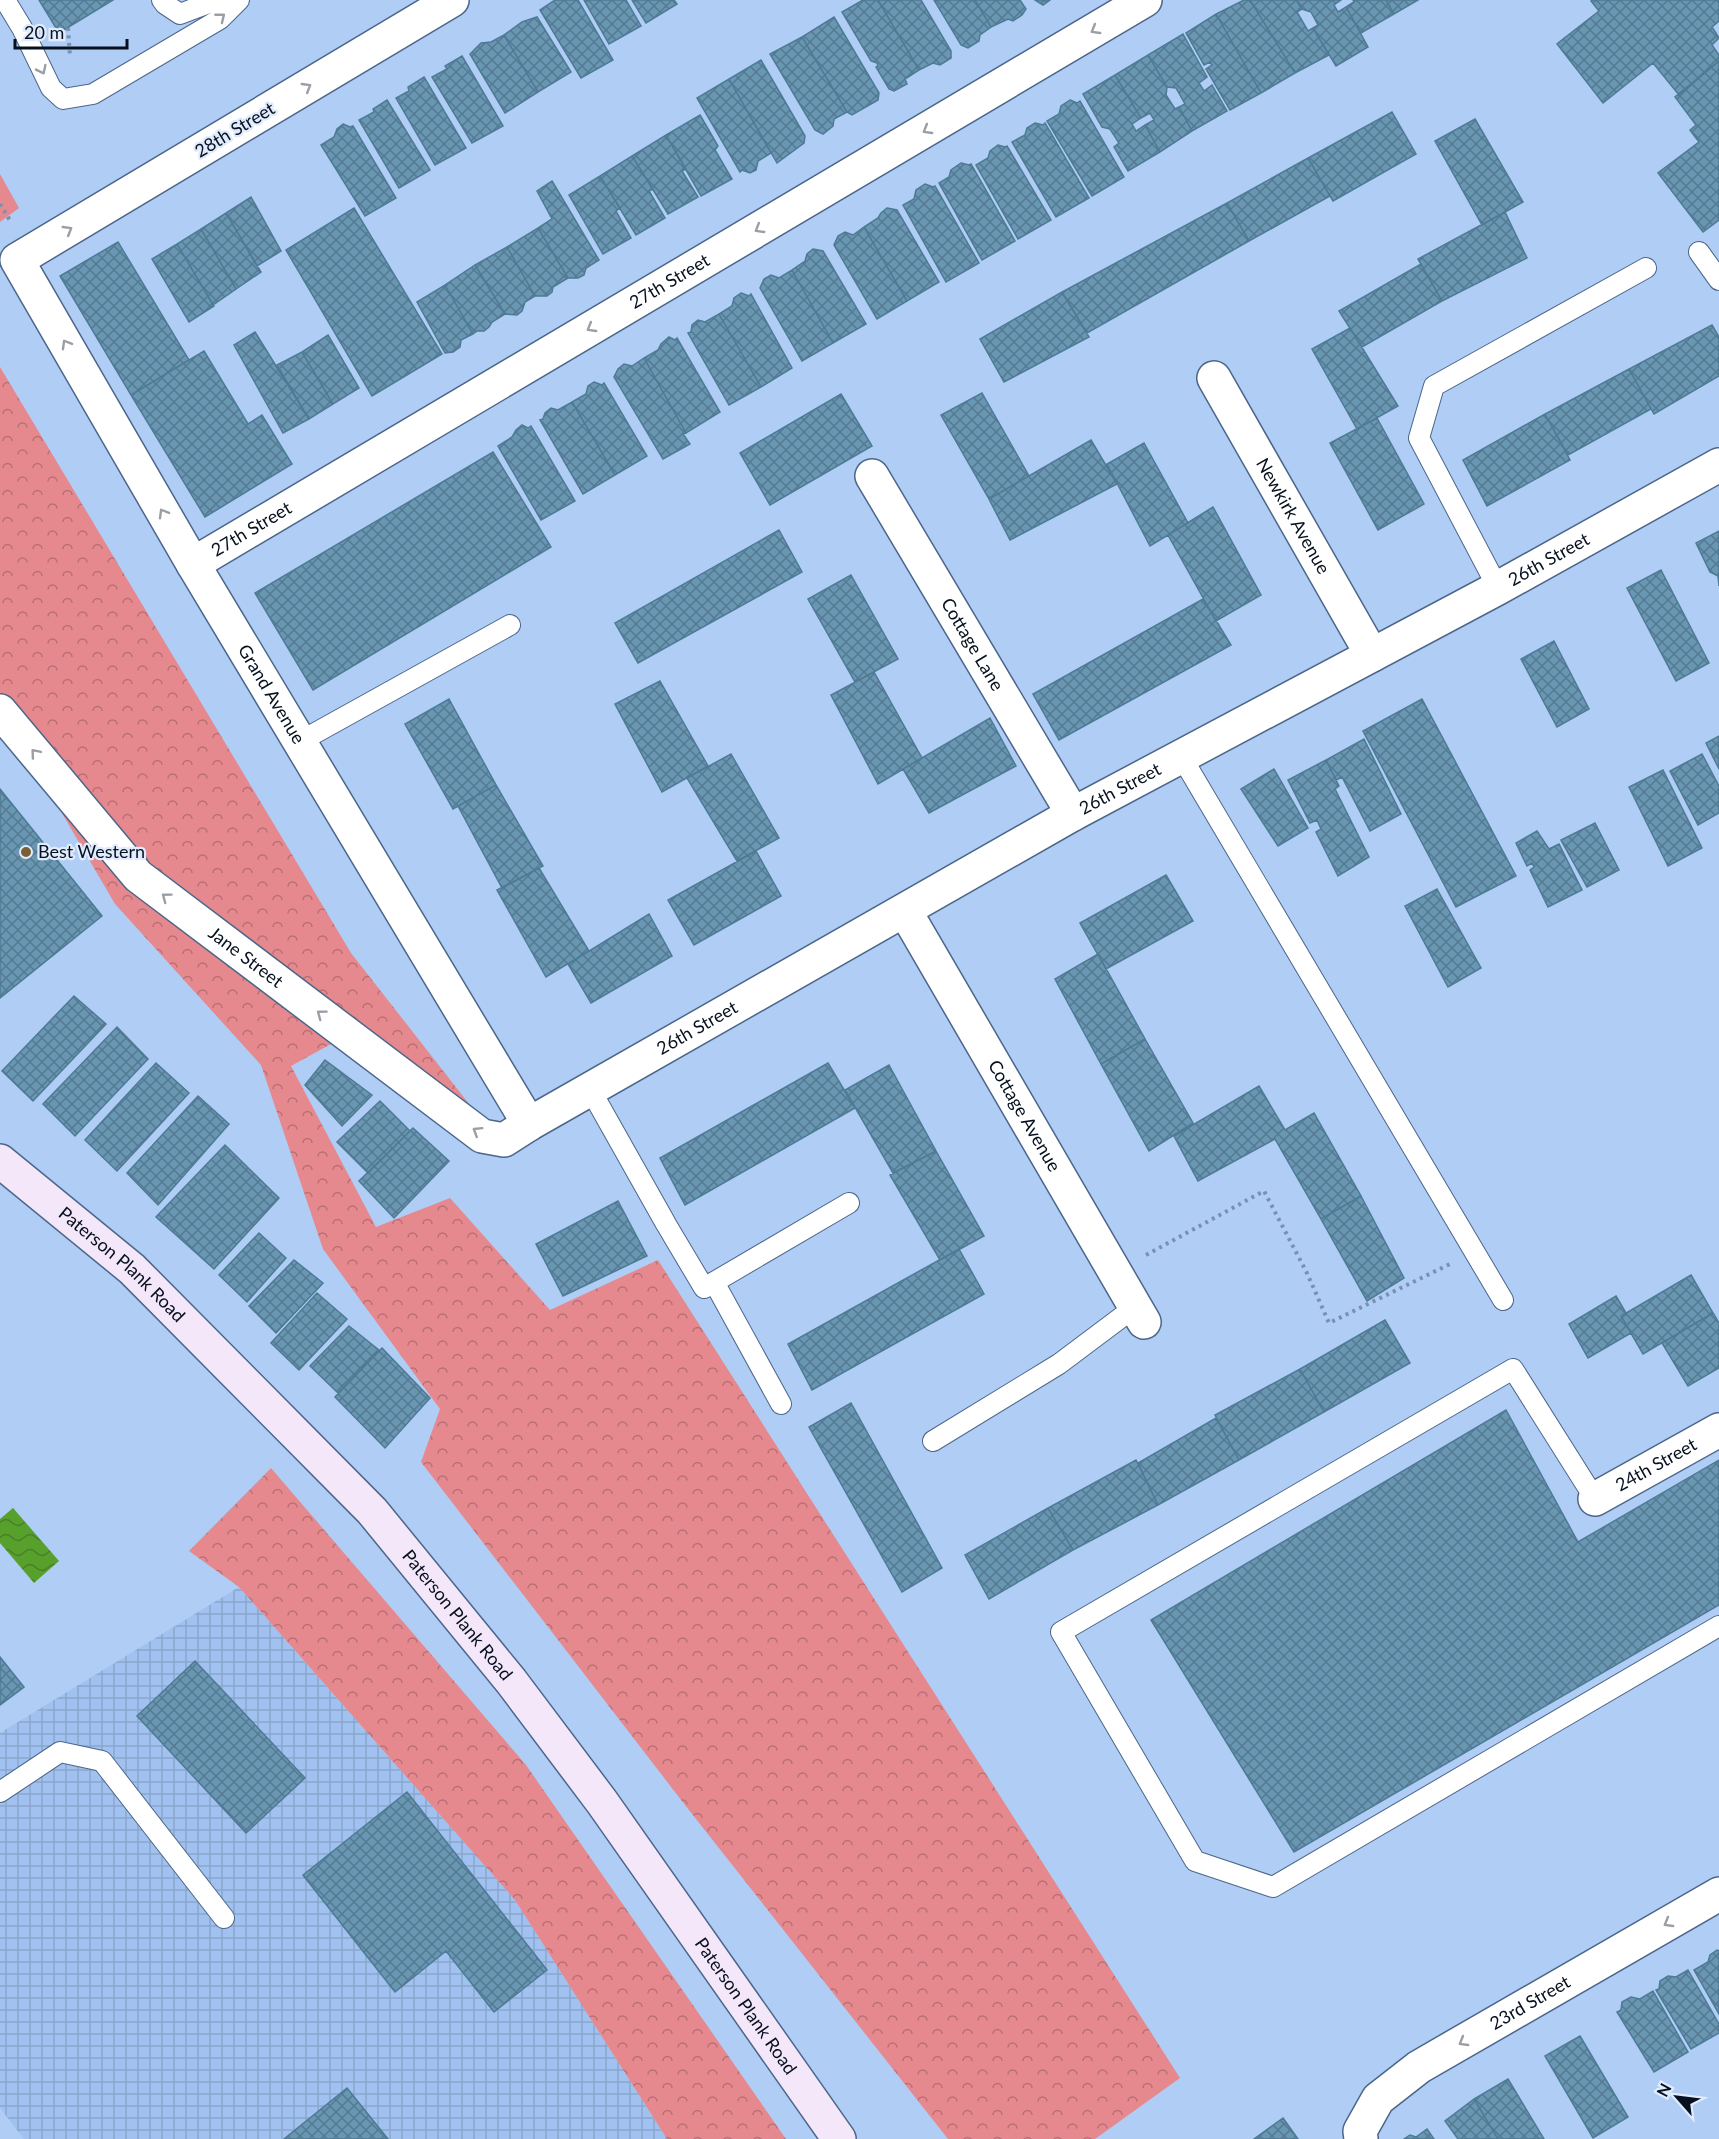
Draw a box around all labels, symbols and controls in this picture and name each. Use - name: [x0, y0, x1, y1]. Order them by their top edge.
- scale bar: [15, 12, 128, 50]
- one-way arrow: [214, 13, 225, 24]
- text: 20 m: [24, 21, 64, 43]
- one-way arrow: [1091, 23, 1101, 35]
- one-way arrow: [35, 64, 47, 75]
- one-way arrow: [301, 83, 311, 94]
- street label: 28th Street: [191, 96, 279, 162]
- one-way arrow: [923, 123, 933, 134]
- one-way arrow: [755, 222, 765, 233]
- one-way arrow: [62, 226, 72, 238]
- street label: 27th Street: [625, 248, 714, 313]
- one-way arrow: [587, 321, 597, 333]
- one-way arrow: [62, 340, 73, 350]
- street label: Newkirk Avenue: [1252, 454, 1335, 577]
- street label: 27th Street: [207, 496, 296, 561]
- one-way arrow: [159, 509, 171, 519]
- street label: 26th Street: [1504, 527, 1593, 590]
- street label: Cottage Lane: [937, 594, 1009, 694]
- street label: Grand Avenue: [234, 640, 310, 748]
- one-way arrow: [31, 749, 42, 760]
- street label: 26th Street: [1075, 757, 1165, 819]
- place label: Best Western: [38, 840, 145, 862]
- marker: Best Western: [19, 845, 33, 859]
- one-way arrow: [161, 893, 172, 904]
- street label: Jane Street: [205, 921, 288, 992]
- street label: 26th Street: [652, 995, 742, 1059]
- one-way arrow: [317, 1010, 328, 1021]
- street label: Cottage Avenue: [984, 1056, 1066, 1175]
- one-way arrow: [473, 1126, 483, 1138]
- street label: Paterson Plank Road: [55, 1202, 190, 1326]
- street label: 24th Street: [1611, 1432, 1701, 1495]
- street label: Paterson Plank Road: [398, 1545, 518, 1684]
- one-way arrow: [1664, 1916, 1674, 1927]
- street label: Paterson Plank Road: [691, 1933, 802, 2078]
- street label: 23rd Street: [1485, 1970, 1574, 2034]
- one-way arrow: [1459, 2034, 1469, 2046]
- north arrow: [1647, 2067, 1707, 2127]
- text: N: [1652, 2080, 1675, 2100]

